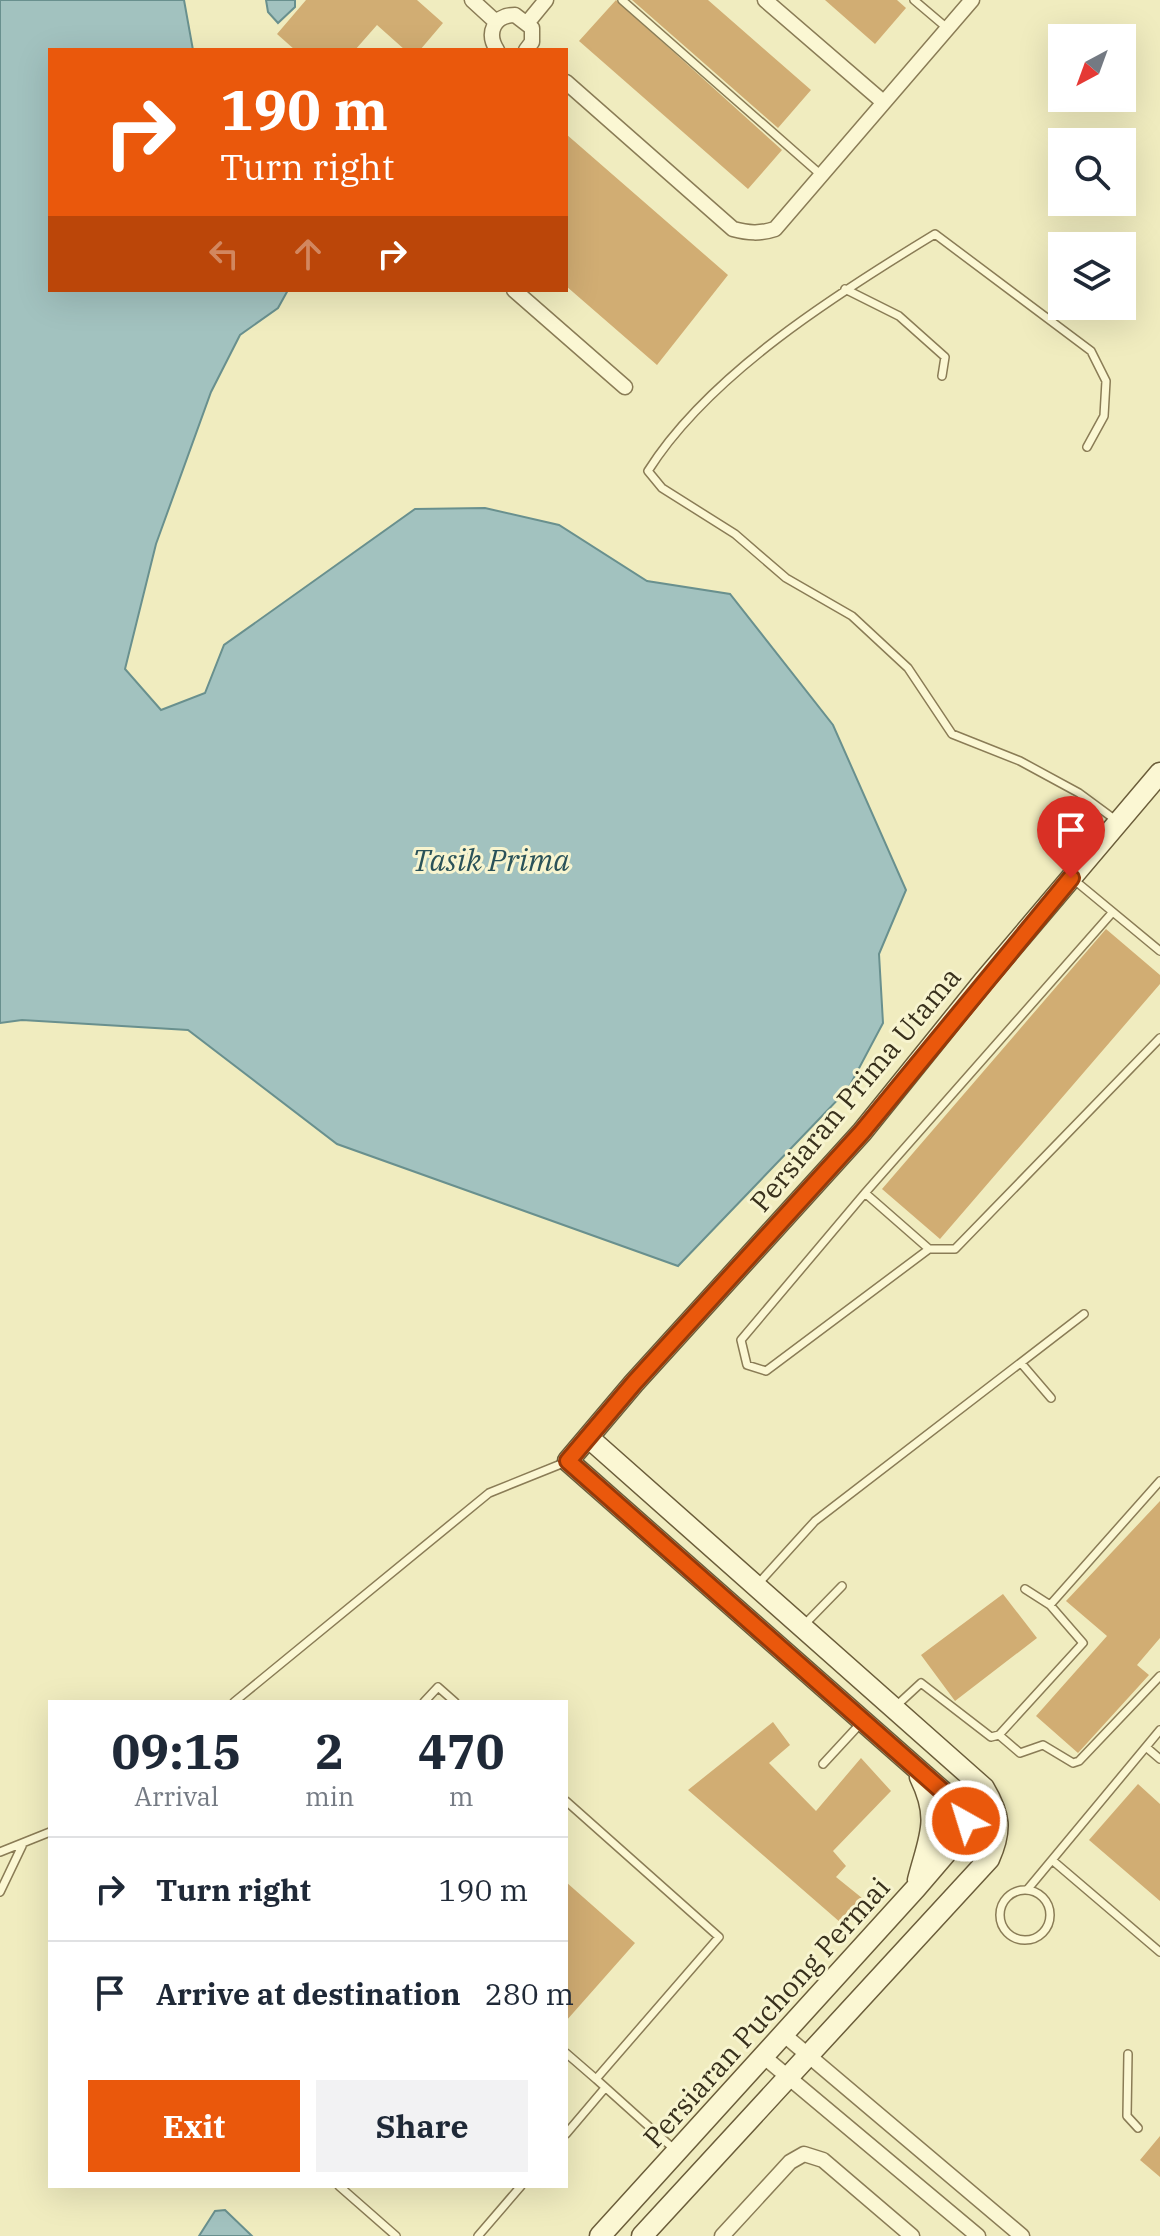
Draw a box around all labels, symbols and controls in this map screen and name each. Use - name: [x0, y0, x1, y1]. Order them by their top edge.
- north arrow: [1048, 24, 1136, 112]
- map controls: [1048, 24, 1136, 320]
- text: 190 m: [220, 73, 388, 145]
- icon: right: [88, 80, 192, 184]
- button: search: [1048, 128, 1136, 216]
- text: Turn right: [220, 143, 394, 190]
- icon: left: [202, 232, 246, 276]
- icon: ahead: [286, 232, 330, 276]
- icon: right: [370, 232, 414, 276]
- button: layers: [1048, 232, 1136, 320]
- pin: [1037, 796, 1105, 878]
- icon: arrive: [1049, 808, 1093, 852]
- water label: Tasik Prima: [412, 840, 570, 879]
- street label: Persiaran Prima Utama: [742, 959, 968, 1219]
- text: 09:15: [112, 1720, 241, 1782]
- text: 2: [315, 1720, 344, 1782]
- text: 470: [418, 1720, 504, 1782]
- text: Arrival: [134, 1779, 219, 1813]
- text: min: [305, 1779, 354, 1813]
- text: m: [449, 1779, 474, 1813]
- position arrow: [924, 1779, 1008, 1863]
- icon: right: [88, 1867, 132, 1911]
- street label: Persiaran Puchong Permai: [635, 1869, 897, 2155]
- text: Turn right: [156, 1870, 311, 1909]
- text: 190 m: [438, 1870, 528, 1909]
- icon: arrive: [88, 1971, 132, 2015]
- text: Arrive at destination: [156, 1974, 461, 2013]
- text: 280 m: [485, 1974, 574, 2013]
- button: Exit: [88, 2080, 300, 2172]
- button: Share: [316, 2080, 528, 2172]

